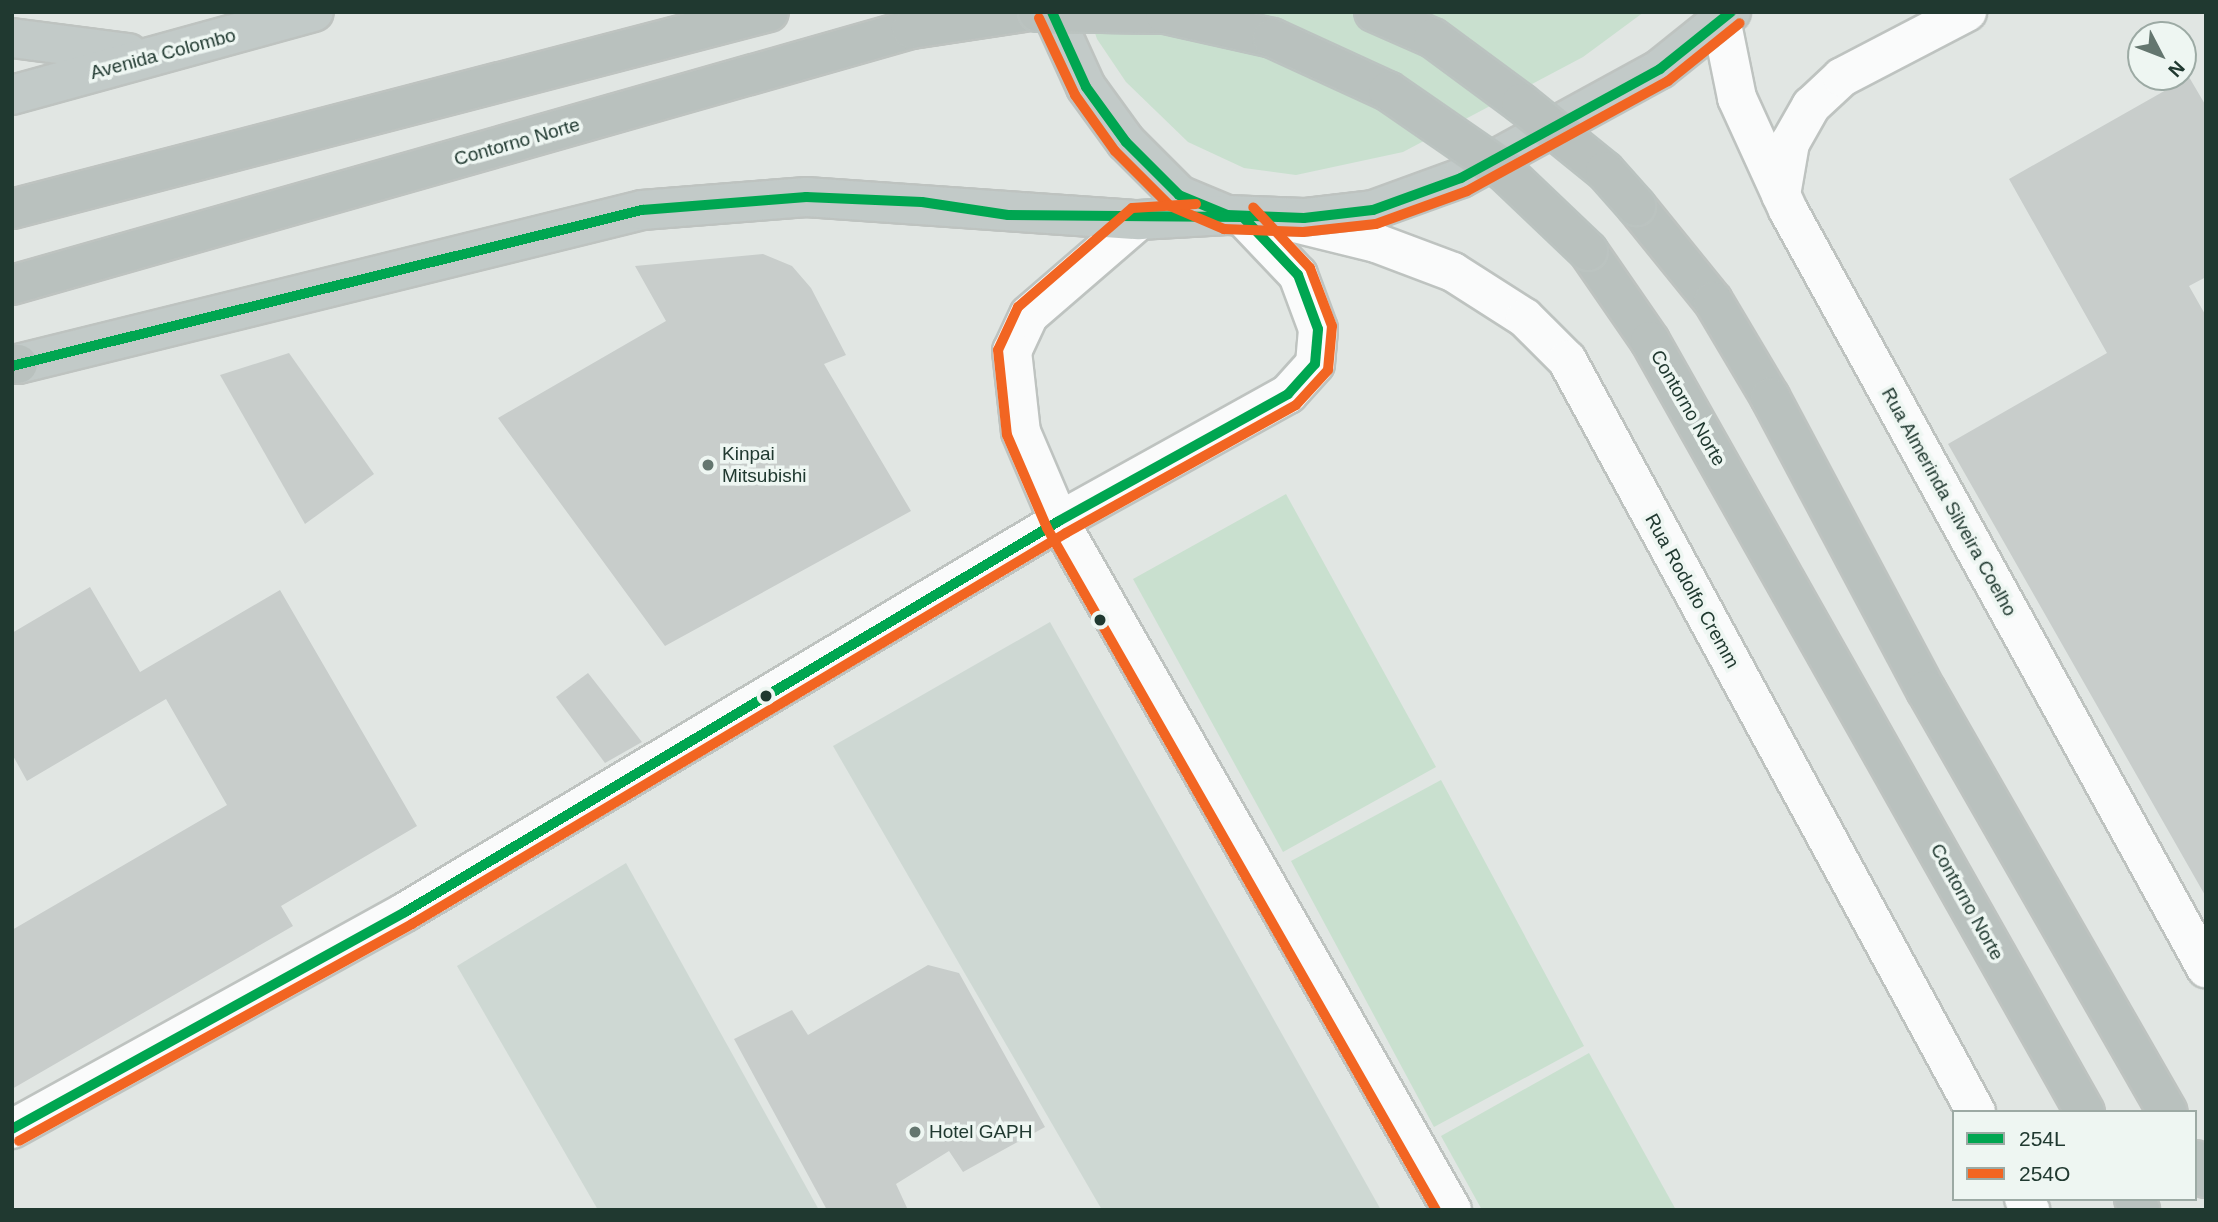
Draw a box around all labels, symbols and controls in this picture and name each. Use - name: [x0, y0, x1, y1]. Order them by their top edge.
- north arrow: [2127, 21, 2197, 91]
- street label: Avenida Colombo: [88, 24, 238, 84]
- text: N: [2164, 57, 2189, 81]
- street label: Contorno Norte: [451, 113, 583, 171]
- street label: Contorno Norte: [1646, 346, 1730, 470]
- street label: Rua Almerinda Silveira Coelho: [1876, 383, 2022, 621]
- place label: Kinpai Mitsubishi: [722, 443, 806, 487]
- marker: Kinpai Mitsubishi: [700, 457, 716, 473]
- street label: Rua Rodolfo Cremm: [1640, 510, 1744, 672]
- unlabelled marker: [1093, 613, 1107, 627]
- unlabelled marker: [759, 689, 773, 703]
- street label: Contorno Norte: [1926, 840, 2008, 964]
- legend: [1952, 1110, 2197, 1201]
- place label: Hotel GAPH: [929, 1121, 1032, 1143]
- marker: Hotel GAPH: [907, 1124, 923, 1140]
- text: 254L: [2019, 1127, 2066, 1150]
- text: 254O: [2019, 1162, 2070, 1185]

